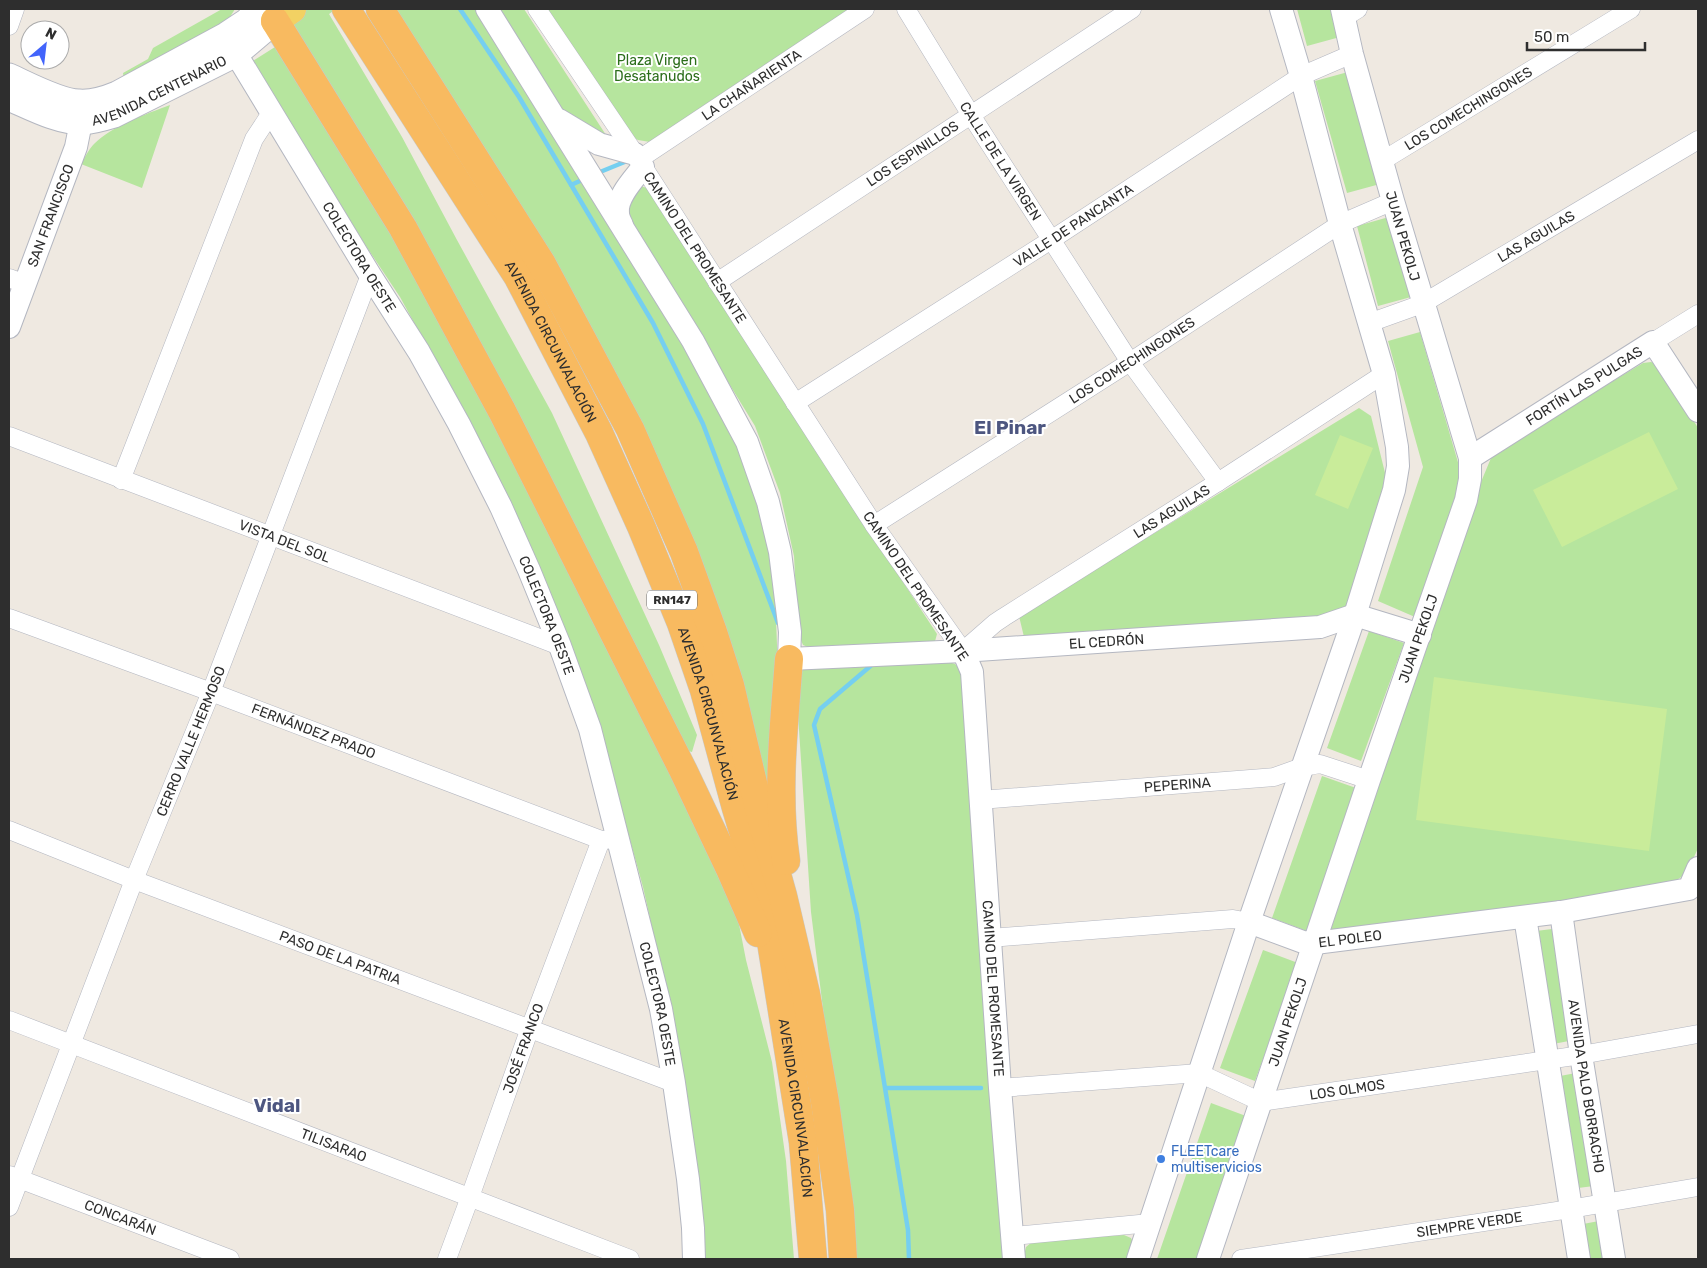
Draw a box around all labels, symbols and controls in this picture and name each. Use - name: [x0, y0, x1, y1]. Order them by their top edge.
- north arrow: [20, 20, 70, 70]
- scale bar: [1527, 20, 1644, 52]
- text: N: [42, 24, 59, 44]
- text: 50 m: [1534, 28, 1569, 46]
- street label: LA CHAÑARIENTA: [699, 46, 805, 124]
- street label: AVENIDA CENTENARIO: [90, 52, 229, 130]
- park label: Plaza Virgen Desatanudos: [614, 52, 700, 85]
- street label: LOS COMECHINGONES: [1401, 63, 1536, 154]
- street label: CALLE DE LA VIRGEN: [956, 99, 1045, 224]
- street label: LOS ESPINILLOS: [863, 117, 962, 190]
- street label: SAN FRANCISCO: [24, 162, 78, 269]
- street label: CAMINO DEL PROMESANTE: [640, 169, 750, 327]
- street label: VALLE DE PANCANTA: [1010, 180, 1137, 271]
- street label: JUAN PEKOLJ: [1382, 189, 1423, 283]
- street label: COLECTORA OESTE: [319, 199, 399, 316]
- street label: LAS AGUILAS: [1495, 207, 1578, 266]
- street label: AVENIDA CIRCUNVALACIÓN: [501, 258, 600, 426]
- street label: LOS COMECHINGONES: [1066, 314, 1199, 408]
- street label: FORTÍN LAS PULGAS: [1523, 343, 1646, 429]
- district label: El Pinar: [974, 416, 1046, 439]
- street label: LAS AGUILAS: [1130, 481, 1213, 542]
- street label: CAMINO DEL PROMESANTE: [859, 508, 972, 664]
- street label: VISTA DEL SOL: [236, 516, 333, 567]
- street label: COLECTORA OESTE: [515, 553, 578, 677]
- road number: RN147: [647, 590, 697, 610]
- street label: JUAN PEKOLJ: [1395, 592, 1442, 685]
- street label: AVENIDA CIRCUNVALACIÓN: [674, 625, 742, 803]
- street label: EL CEDRÓN: [1069, 630, 1145, 653]
- street label: CERRO VALLE HERMOSO: [153, 664, 229, 819]
- street label: FERNÁNDEZ PRADO: [249, 700, 378, 763]
- street label: PEPERINA: [1143, 774, 1212, 796]
- street label: CAMINO DEL PROMESANTE: [978, 900, 1007, 1077]
- street label: PASO DE LA PATRIA: [277, 927, 404, 989]
- street label: EL POLEO: [1317, 927, 1383, 951]
- street label: COLECTORA OESTE: [635, 940, 679, 1067]
- street label: JUAN PEKOLJ: [1265, 976, 1311, 1069]
- street label: AVENIDA PALO BORRACHO: [1564, 998, 1608, 1174]
- street label: JOSÉ FRANCO: [500, 1001, 547, 1096]
- street label: AVENIDA CIRCUNVALACIÓN: [774, 1017, 816, 1198]
- street label: LOS OLMOS: [1308, 1076, 1386, 1104]
- district label: Vidal: [253, 1094, 301, 1117]
- street label: TILISARAO: [298, 1125, 369, 1166]
- place label: FLEETcare multiservicios: [1171, 1143, 1262, 1176]
- marker: FLEETcare multiservicios: [1155, 1153, 1167, 1165]
- street label: CONCARÁN: [82, 1196, 158, 1239]
- street label: SIEMPRE VERDE: [1415, 1208, 1524, 1241]

